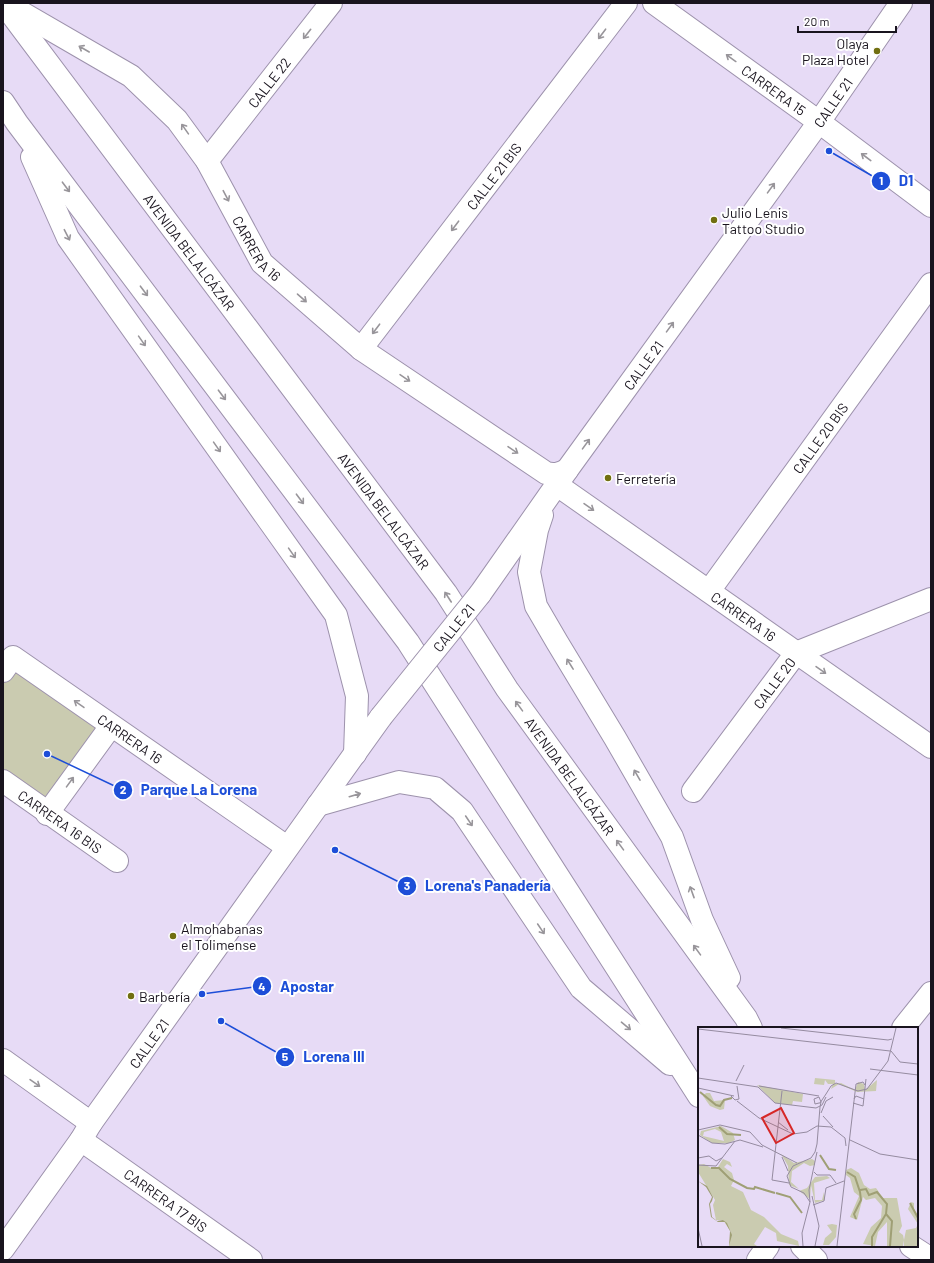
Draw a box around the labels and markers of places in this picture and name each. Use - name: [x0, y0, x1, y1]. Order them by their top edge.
- place label: Olaya Plaza Hotel: [802, 35, 869, 68]
- marker: Olaya Plaza Hotel: [872, 46, 882, 56]
- callout: D1: [871, 167, 922, 194]
- place label: Julio Lenis Tattoo Studio: [722, 204, 805, 237]
- marker: Julio Lenis Tattoo Studio: [709, 215, 719, 225]
- place label: Ferretería: [616, 470, 676, 487]
- marker: Ferretería: [603, 473, 613, 483]
- callout: Parque La Lorena: [113, 776, 265, 803]
- callout: Lorena's Panadería: [397, 872, 558, 899]
- place label: Almohabanas el Tolimense: [181, 920, 263, 953]
- marker: Almohabanas el Tolimense: [168, 931, 178, 941]
- callout: Apostar: [252, 973, 342, 1000]
- place label: Barbería: [139, 988, 190, 1005]
- marker: Barbería: [126, 991, 136, 1001]
- callout: Lorena III: [275, 1043, 372, 1070]

